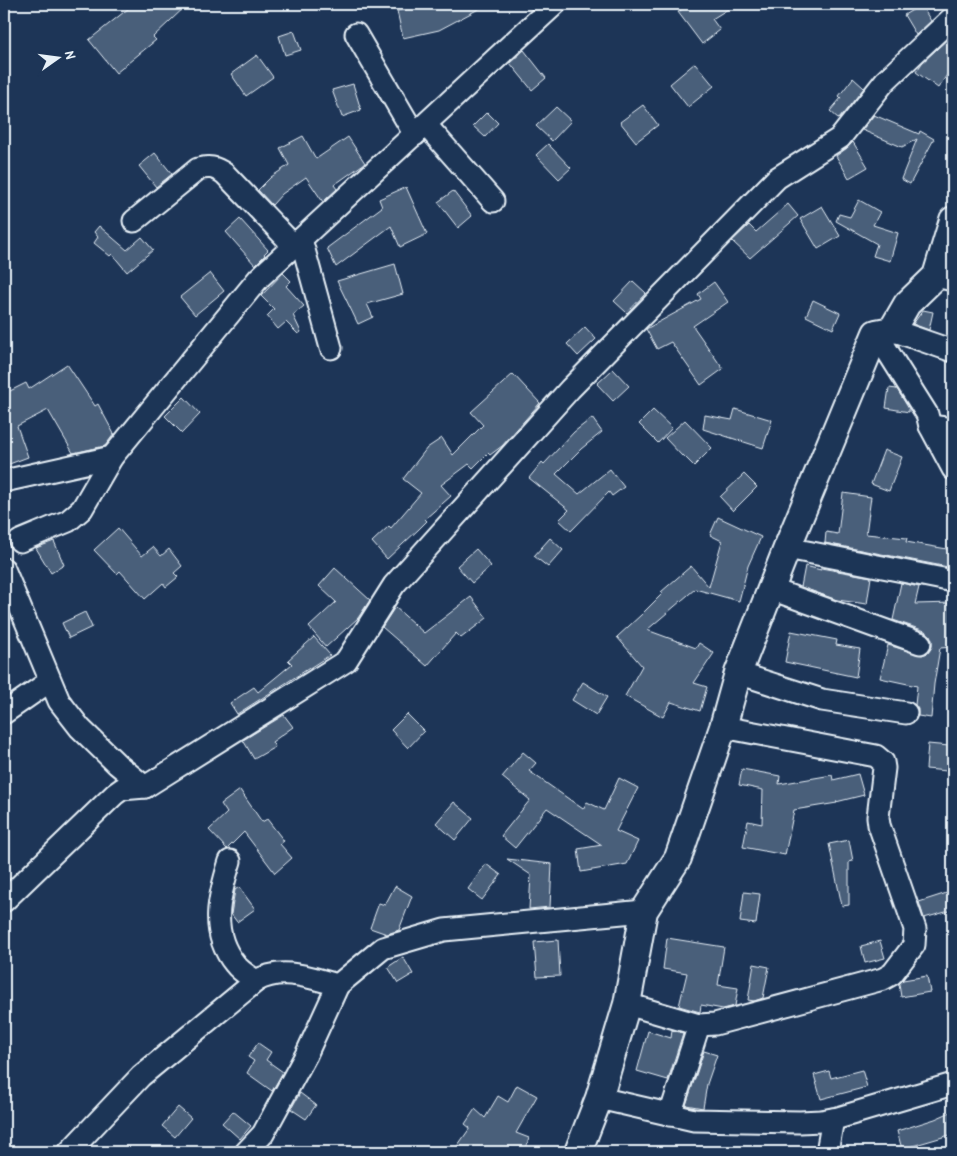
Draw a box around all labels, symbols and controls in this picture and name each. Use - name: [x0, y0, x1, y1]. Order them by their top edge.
- north arrow: [32, 32, 82, 82]
- text: N: [61, 49, 81, 61]

